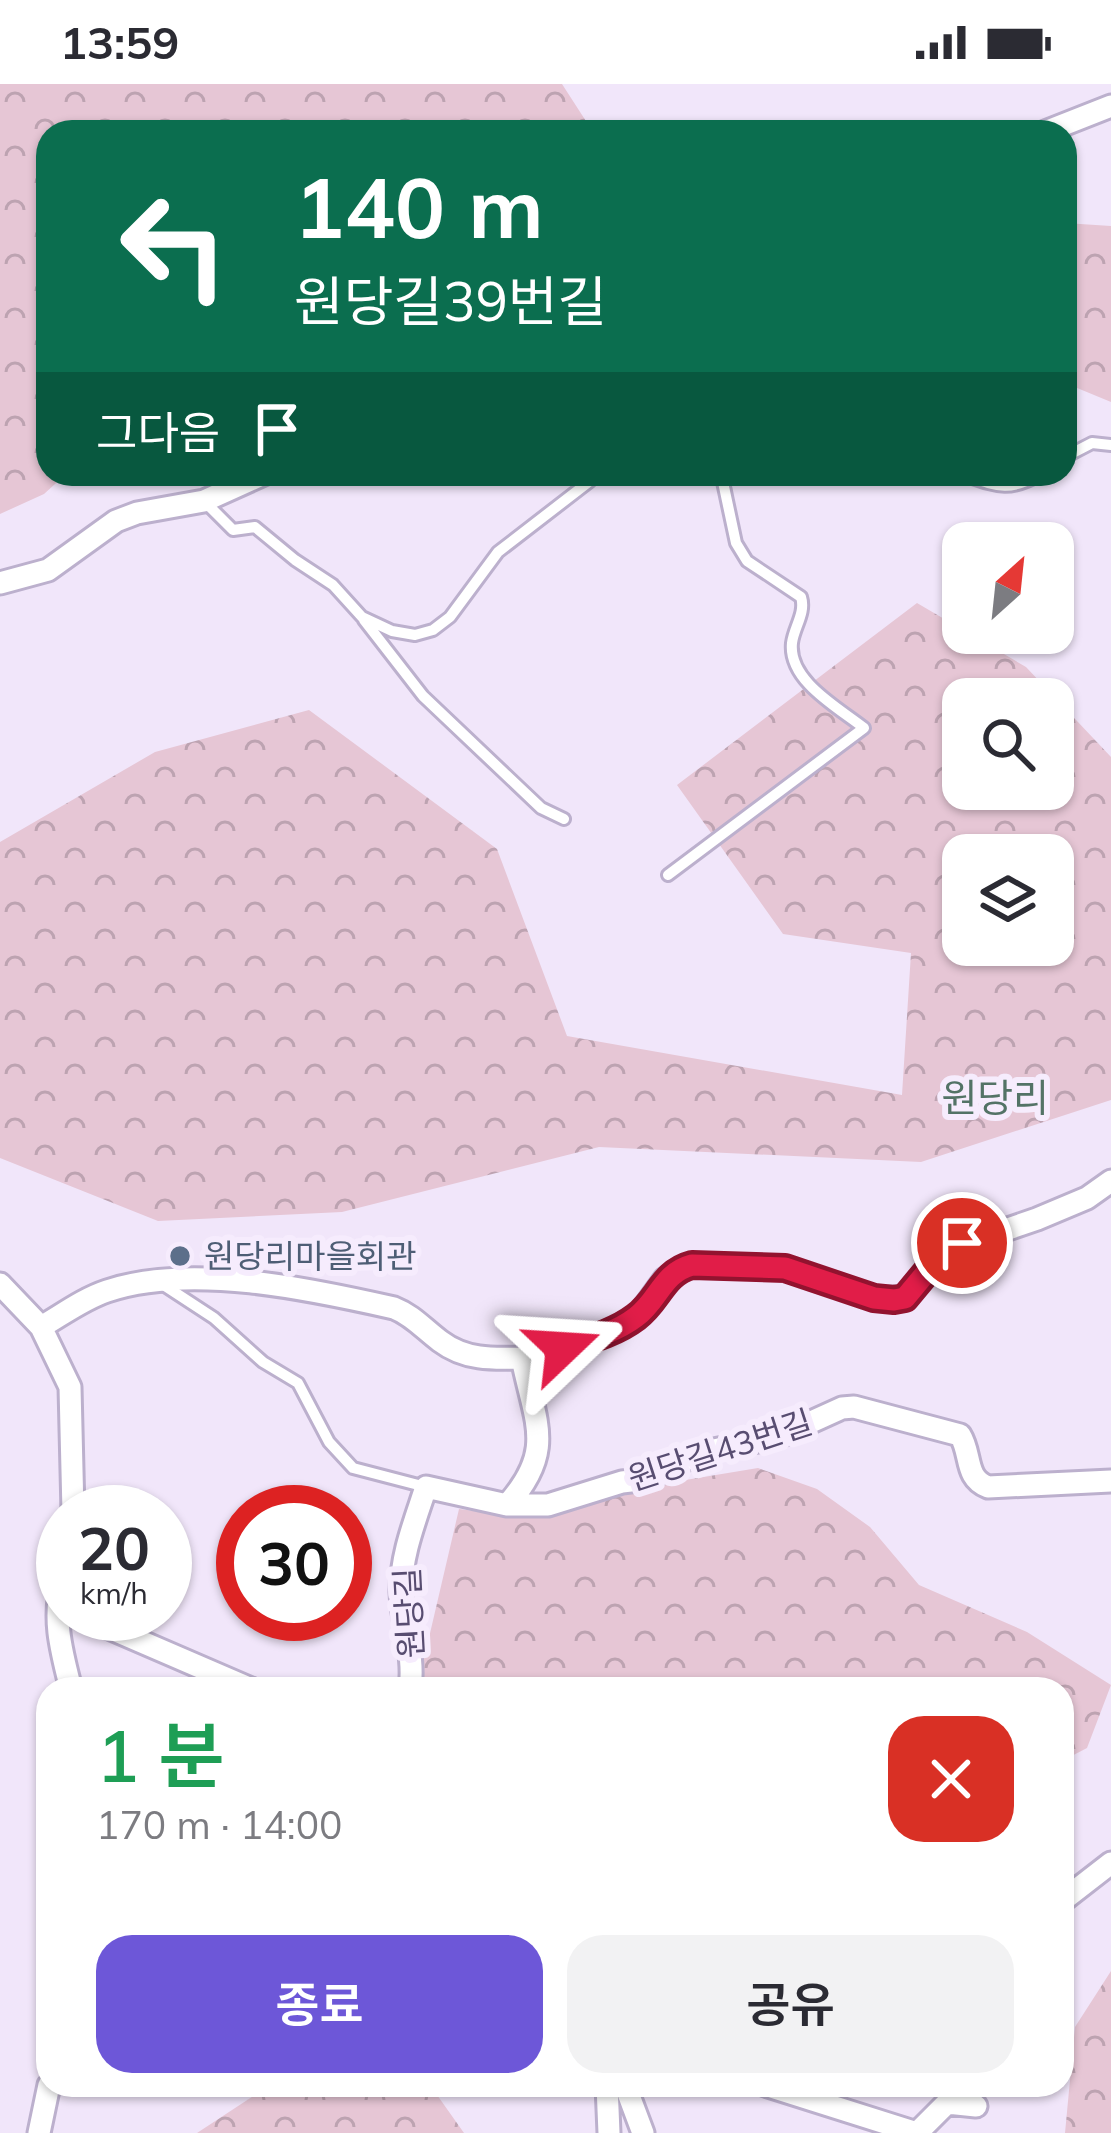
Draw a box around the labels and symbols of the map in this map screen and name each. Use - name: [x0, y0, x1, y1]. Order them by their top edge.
- north arrow: [942, 522, 1074, 654]
- district label: 원당리: [941, 1073, 1049, 1122]
- pin: [911, 1192, 1013, 1294]
- place label: 원당리마을회관: [204, 1235, 417, 1276]
- marker: 원당리마을회관: [167, 1243, 193, 1269]
- position arrow: [500, 1285, 626, 1411]
- street label: 원당길43번길: [622, 1400, 817, 1499]
- speed limit sign: 30: [216, 1485, 372, 1641]
- street label: 원당길: [386, 1566, 431, 1660]

